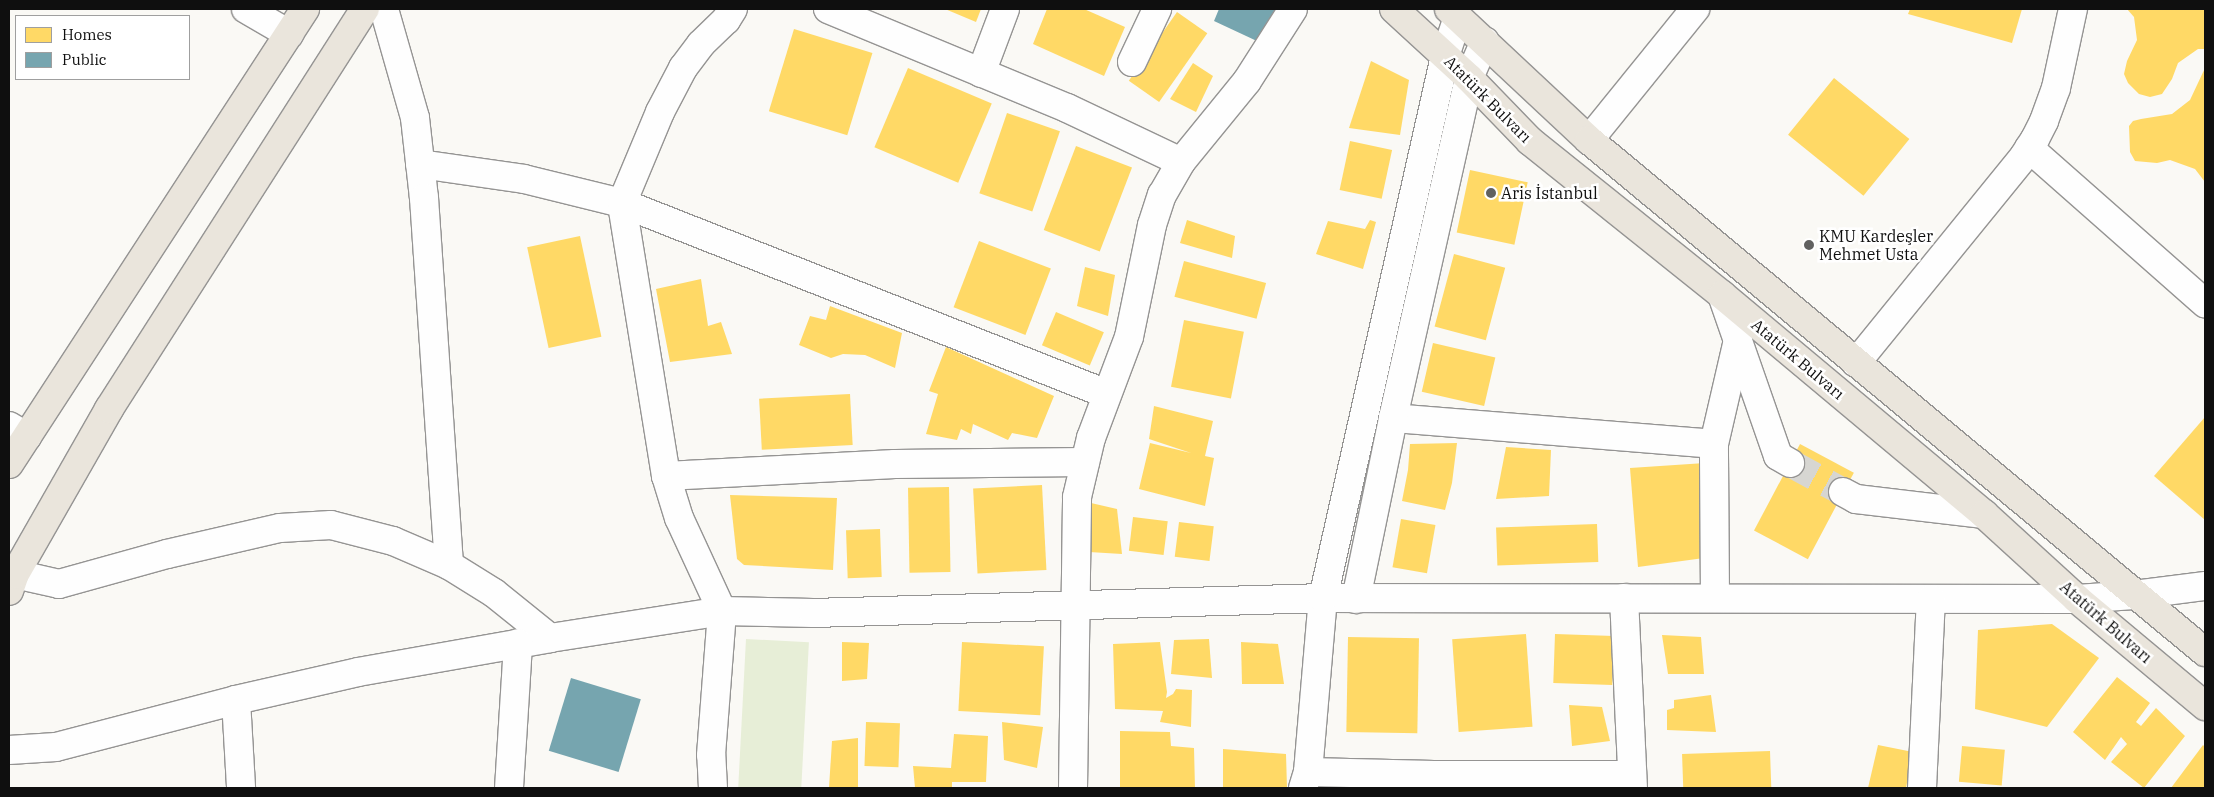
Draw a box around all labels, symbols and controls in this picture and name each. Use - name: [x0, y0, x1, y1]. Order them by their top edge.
- legend: [15, 15, 190, 80]
- text: Homes: [62, 25, 112, 44]
- text: Public: [62, 50, 107, 69]
- street label: Atatürk Bulvarı: [1441, 52, 1535, 146]
- place label: Aris İstanbul: [1501, 183, 1598, 203]
- marker: Aris İstanbul: [1485, 187, 1497, 199]
- place label: KMU Kardeşler Mehmet Usta: [1819, 226, 1933, 264]
- marker: KMU Kardeşler Mehmet Usta: [1803, 239, 1815, 251]
- street label: Atatürk Bulvarı: [1748, 315, 1848, 403]
- street label: Atatürk Bulvarı: [2056, 577, 2156, 667]

